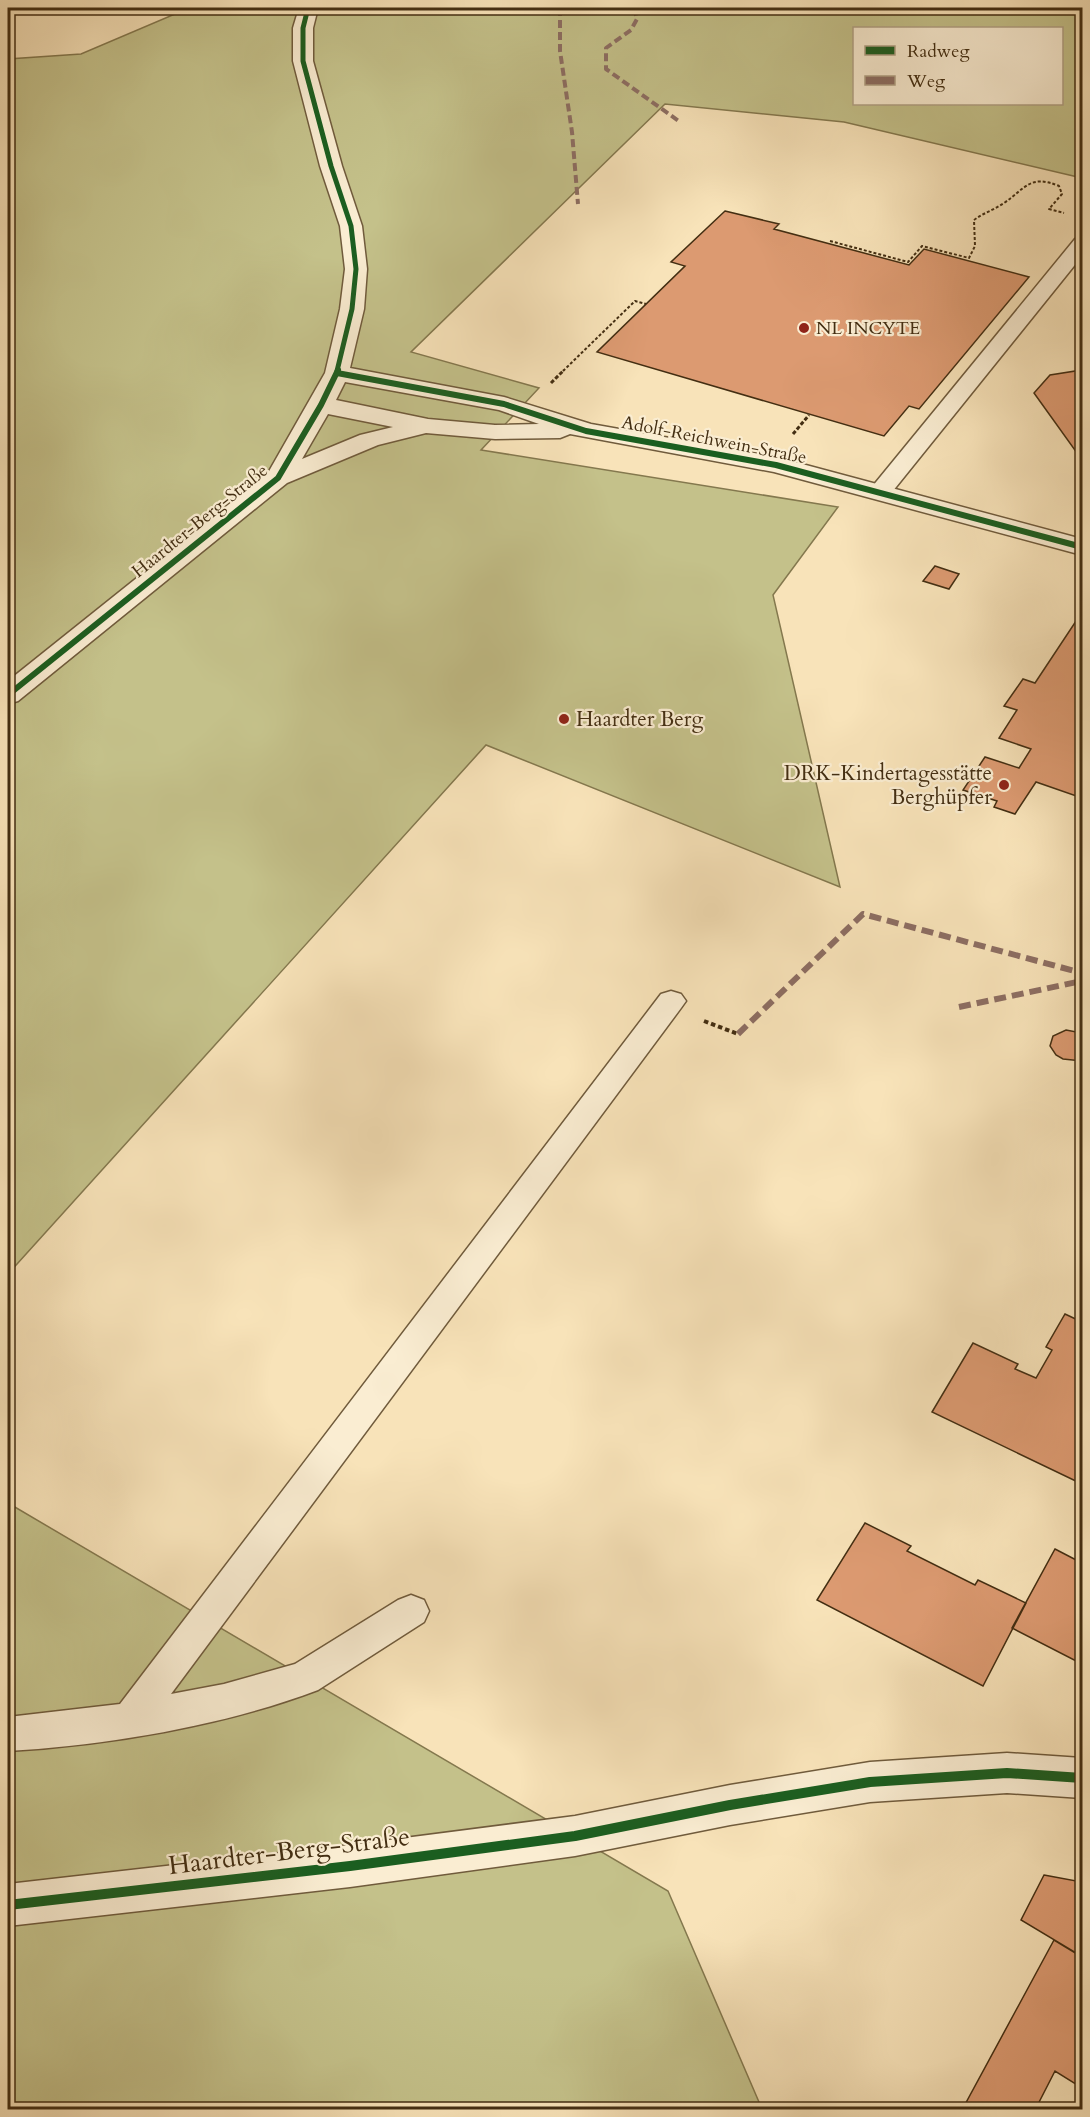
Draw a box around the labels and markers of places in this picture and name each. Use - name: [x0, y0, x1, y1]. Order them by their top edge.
- place label: NL INCYTE: [816, 316, 920, 341]
- marker: NL INCYTE: [797, 321, 811, 335]
- place label: Haardter Berg: [576, 705, 703, 734]
- marker: Haardter Berg: [557, 712, 571, 726]
- place label: DRK-Kindertagesstätte Berghüpfer: [784, 759, 992, 812]
- marker: DRK-Kindertagesstätte Berghüpfer: [997, 778, 1011, 792]

